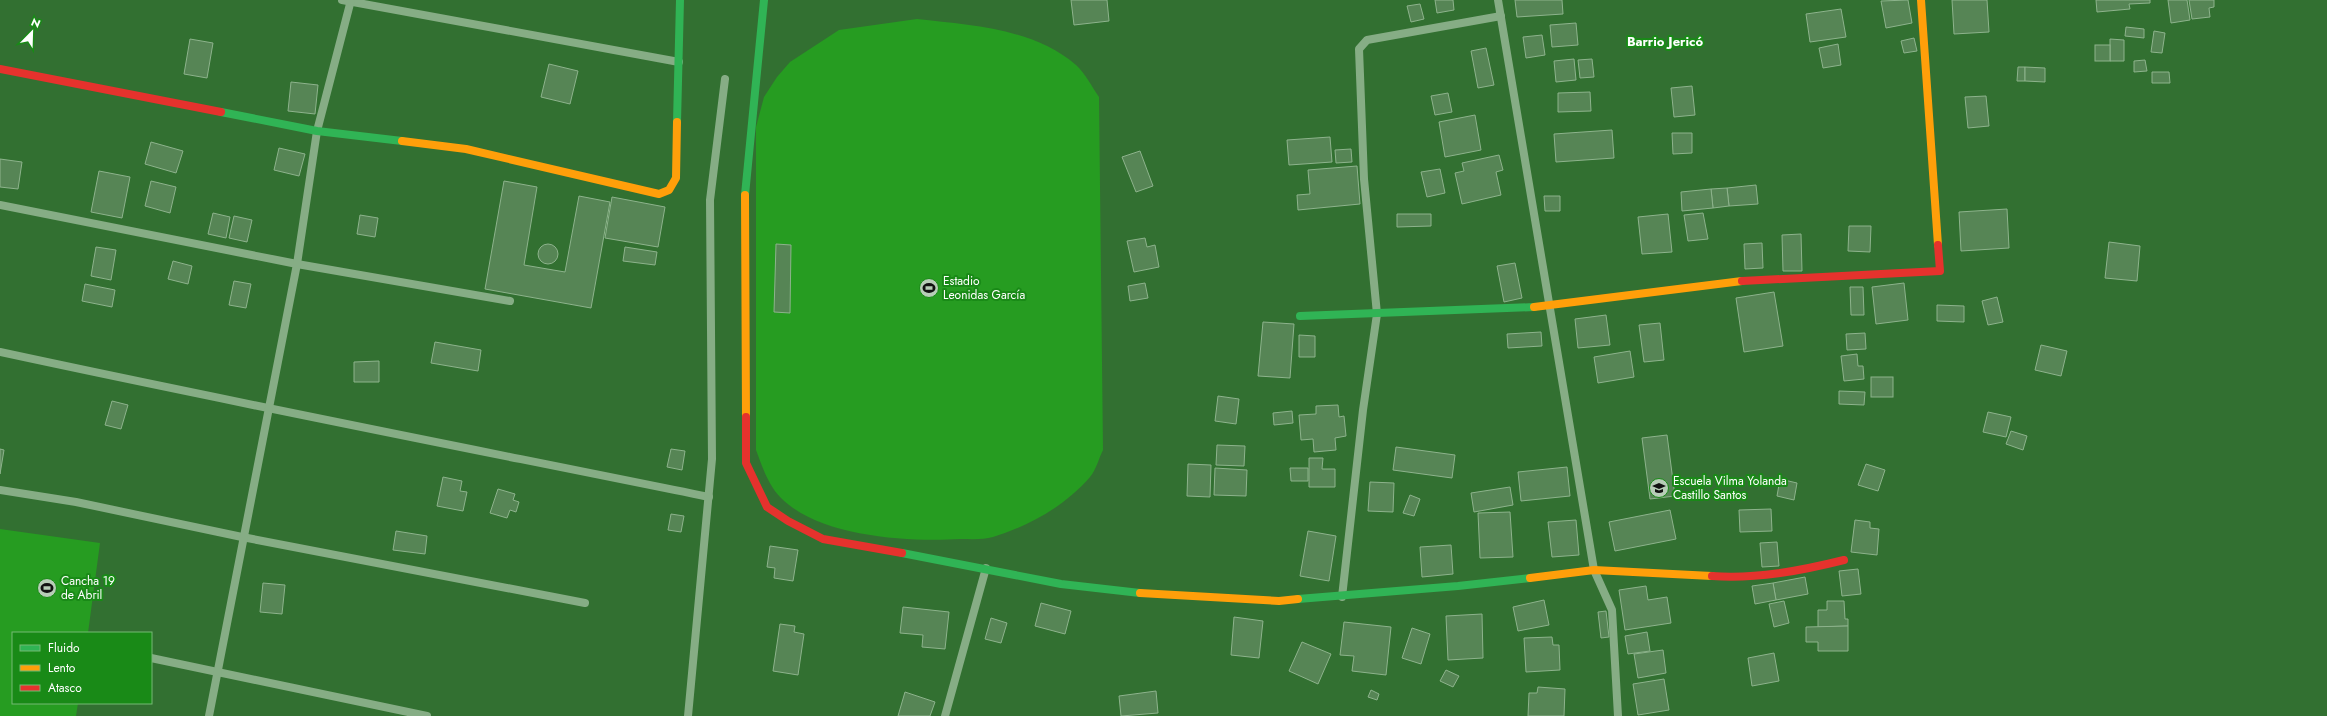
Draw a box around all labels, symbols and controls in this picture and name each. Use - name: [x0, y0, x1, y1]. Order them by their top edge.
- north arrow: [12, 12, 52, 52]
- text: N: [29, 14, 43, 32]
- district label: Barrio Jericó: [1627, 32, 1703, 51]
- place label: Estadio Leonidas García: [943, 272, 1025, 304]
- sports icon: Estadio Leonidas García: [918, 277, 940, 299]
- place label: Escuela Vilma Yolanda Castillo Santos: [1673, 472, 1787, 504]
- school or university icon: Escuela Vilma Yolanda Castillo Santos: [1648, 477, 1670, 499]
- place label: Cancha 19 de Abril: [61, 572, 115, 604]
- sports icon: Cancha 19 de Abril: [36, 577, 58, 599]
- legend: [12, 632, 152, 704]
- text: Fluido: [48, 639, 80, 657]
- text: Lento: [48, 659, 76, 677]
- text: Atasco: [48, 679, 82, 697]

